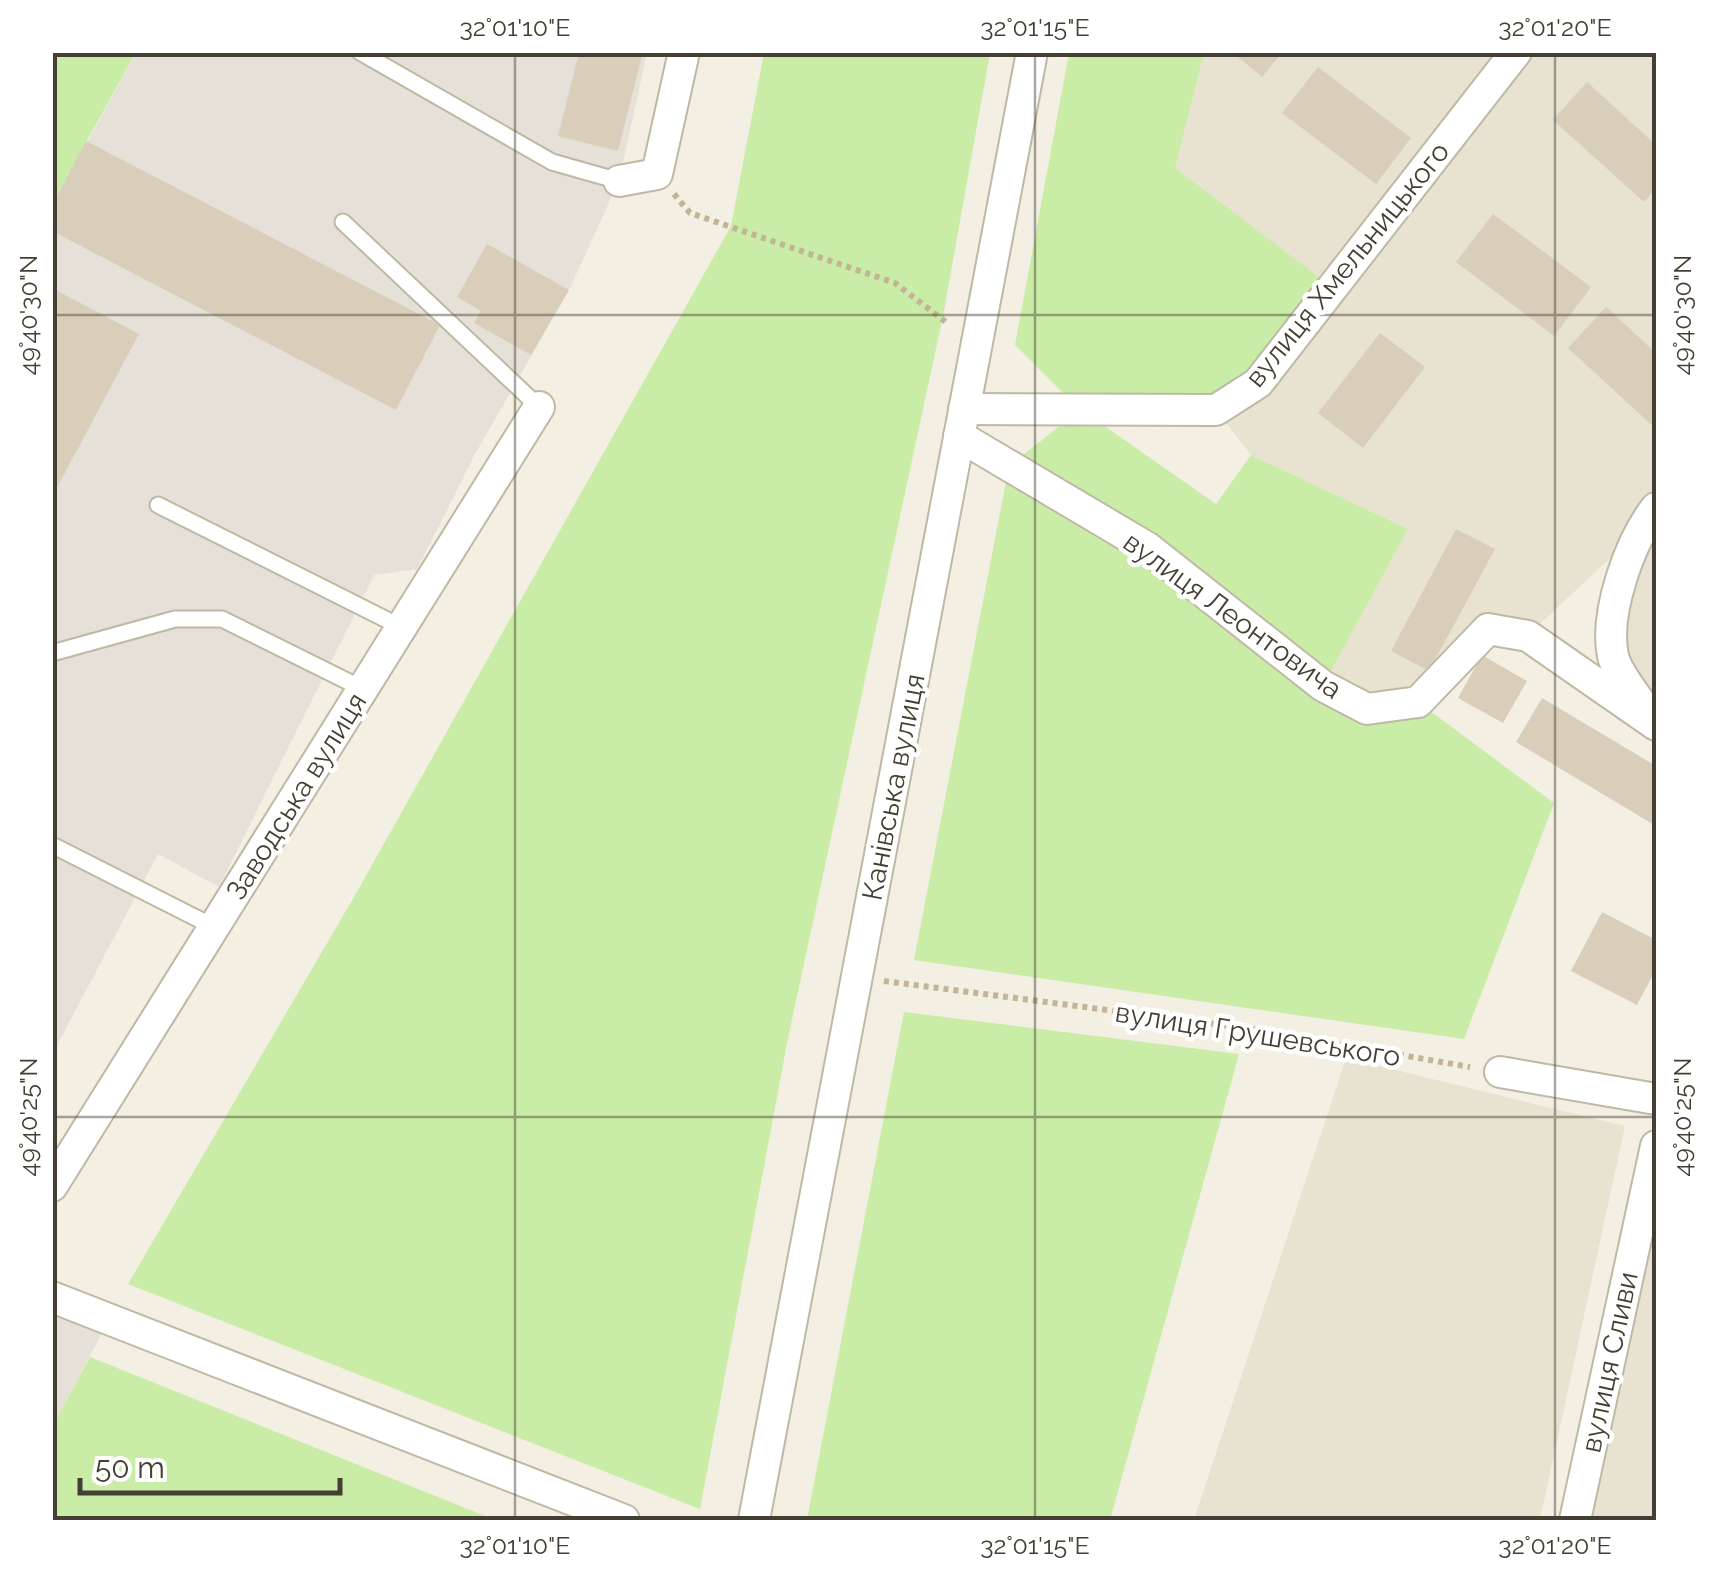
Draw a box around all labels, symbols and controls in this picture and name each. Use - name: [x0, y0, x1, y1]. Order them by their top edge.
- text: 32°01'10"E: [459, 12, 571, 42]
- text: 32°01'15"E: [980, 12, 1090, 42]
- text: 32°01'20"E: [1498, 12, 1612, 42]
- street label: вулиця Хмельницького: [1239, 135, 1456, 393]
- text: 49°40'30"N: [13, 255, 43, 375]
- text: 49°40'30"N: [1667, 255, 1697, 375]
- street label: вулиця Леонтовича: [1117, 525, 1348, 706]
- street label: Канівська вулиця: [855, 671, 932, 903]
- street label: Заводська вулиця: [219, 687, 373, 906]
- street label: вулиця Грушевського: [1113, 996, 1403, 1073]
- text: 49°40'25"N: [13, 1058, 43, 1176]
- text: 49°40'25"N: [1667, 1058, 1697, 1176]
- street label: вулиця Сливи: [1574, 1269, 1645, 1456]
- scale bar: [80, 1433, 340, 1495]
- text: 50 m: [95, 1450, 165, 1485]
- text: 32°01'10"E: [459, 1530, 571, 1560]
- text: 32°01'15"E: [980, 1530, 1090, 1560]
- text: 32°01'20"E: [1498, 1530, 1612, 1560]

